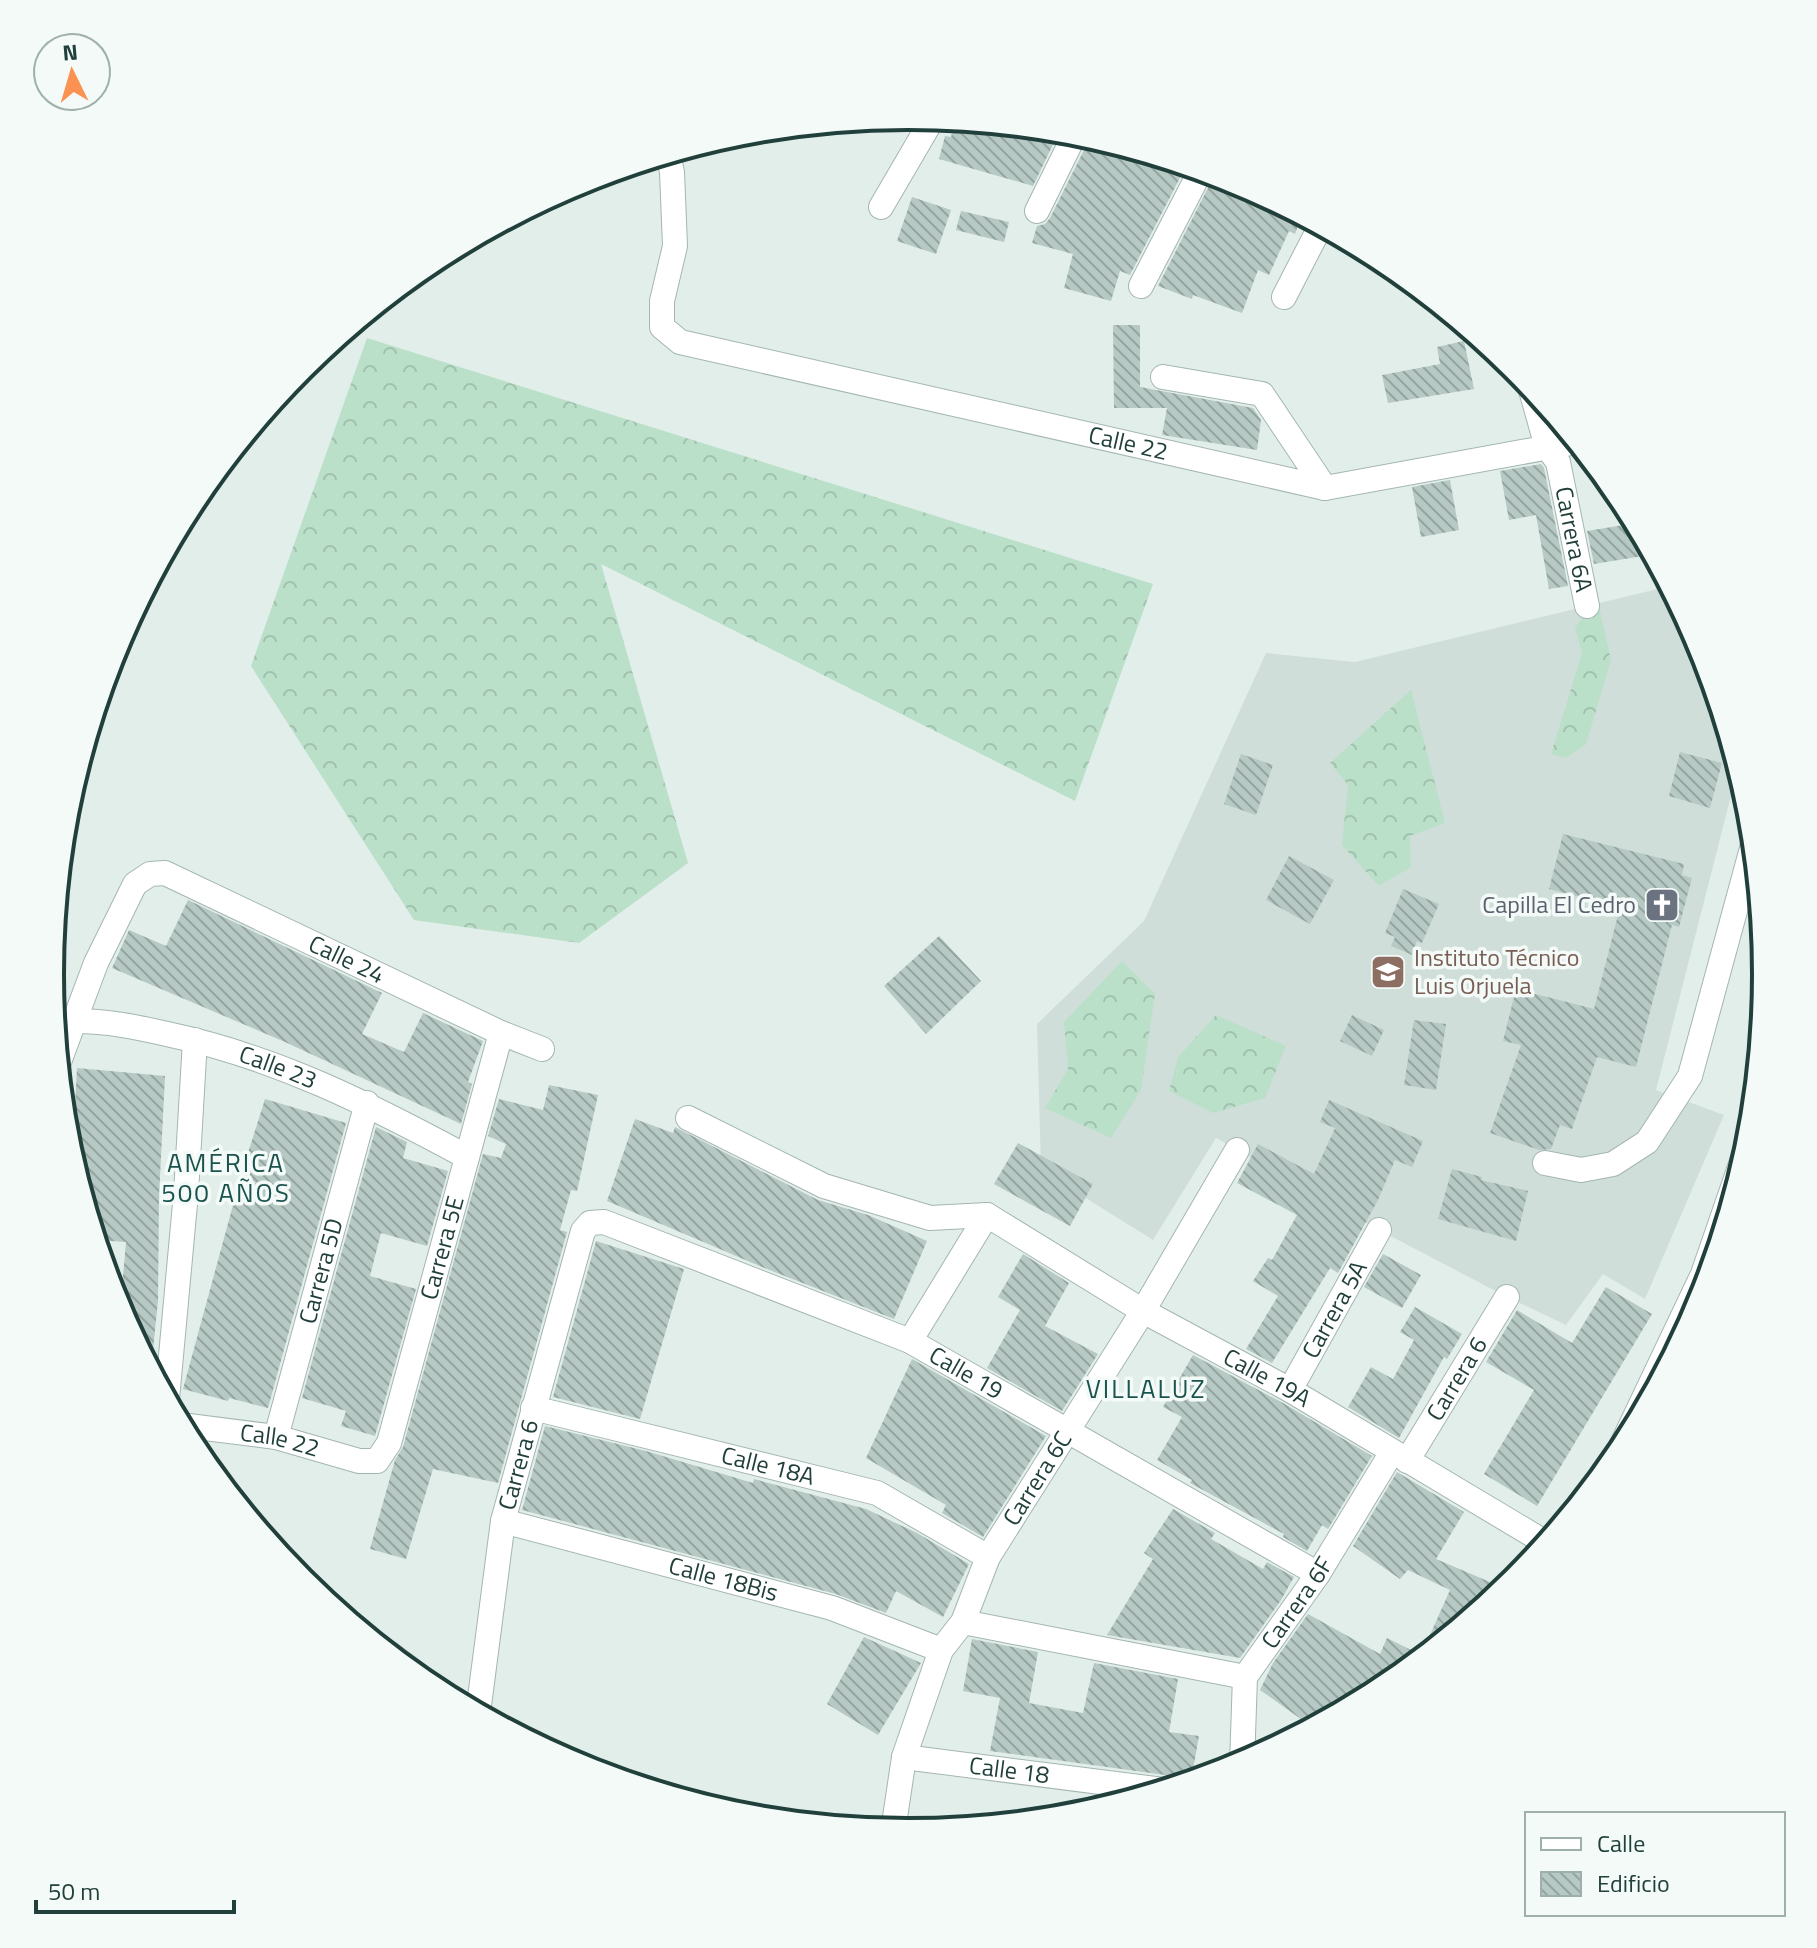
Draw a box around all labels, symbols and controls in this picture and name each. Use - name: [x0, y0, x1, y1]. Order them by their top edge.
- north arrow: [32, 32, 112, 112]
- text: N: [61, 34, 79, 70]
- street label: Calle 22: [1085, 416, 1172, 469]
- street label: Carrera 6A: [1546, 483, 1603, 595]
- place label: Capilla El Cedro: [1482, 886, 1636, 922]
- church icon: Capilla El Cedro: [1643, 886, 1681, 924]
- street label: Calle 24: [303, 925, 391, 992]
- place label: Instituto Técnico Luis Orjuela: [1414, 939, 1579, 1003]
- school or university icon: Instituto Técnico Luis Orjuela: [1369, 953, 1407, 991]
- street label: Calle 23: [235, 1035, 323, 1097]
- district label: AMÉRICA 500 AÑOS: [161, 1143, 291, 1212]
- street label: Carrera 5E: [410, 1192, 473, 1304]
- street label: Carrera 5D: [289, 1214, 352, 1328]
- street label: Carrera 5A: [1292, 1254, 1376, 1365]
- street label: Carrera 6: [1417, 1330, 1496, 1427]
- street label: Calle 19: [923, 1337, 1010, 1408]
- street label: Calle 19A: [1217, 1338, 1318, 1416]
- district label: VILLALUZ: [1086, 1369, 1206, 1408]
- street label: Calle 22: [238, 1414, 324, 1466]
- street label: Carrera 6: [488, 1415, 547, 1514]
- street label: Carrera 6C: [993, 1424, 1080, 1532]
- street label: Calle 18A: [718, 1436, 819, 1494]
- street label: Calle 18Bis: [665, 1547, 782, 1610]
- street label: Carrera 6F: [1252, 1549, 1342, 1656]
- street label: Calle 18: [967, 1746, 1051, 1792]
- legend: [1525, 1812, 1785, 1916]
- text: Calle: [1597, 1825, 1645, 1861]
- scale bar: [36, 1864, 234, 1914]
- text: Edificio: [1597, 1865, 1670, 1901]
- text: 50 m: [48, 1873, 100, 1909]

